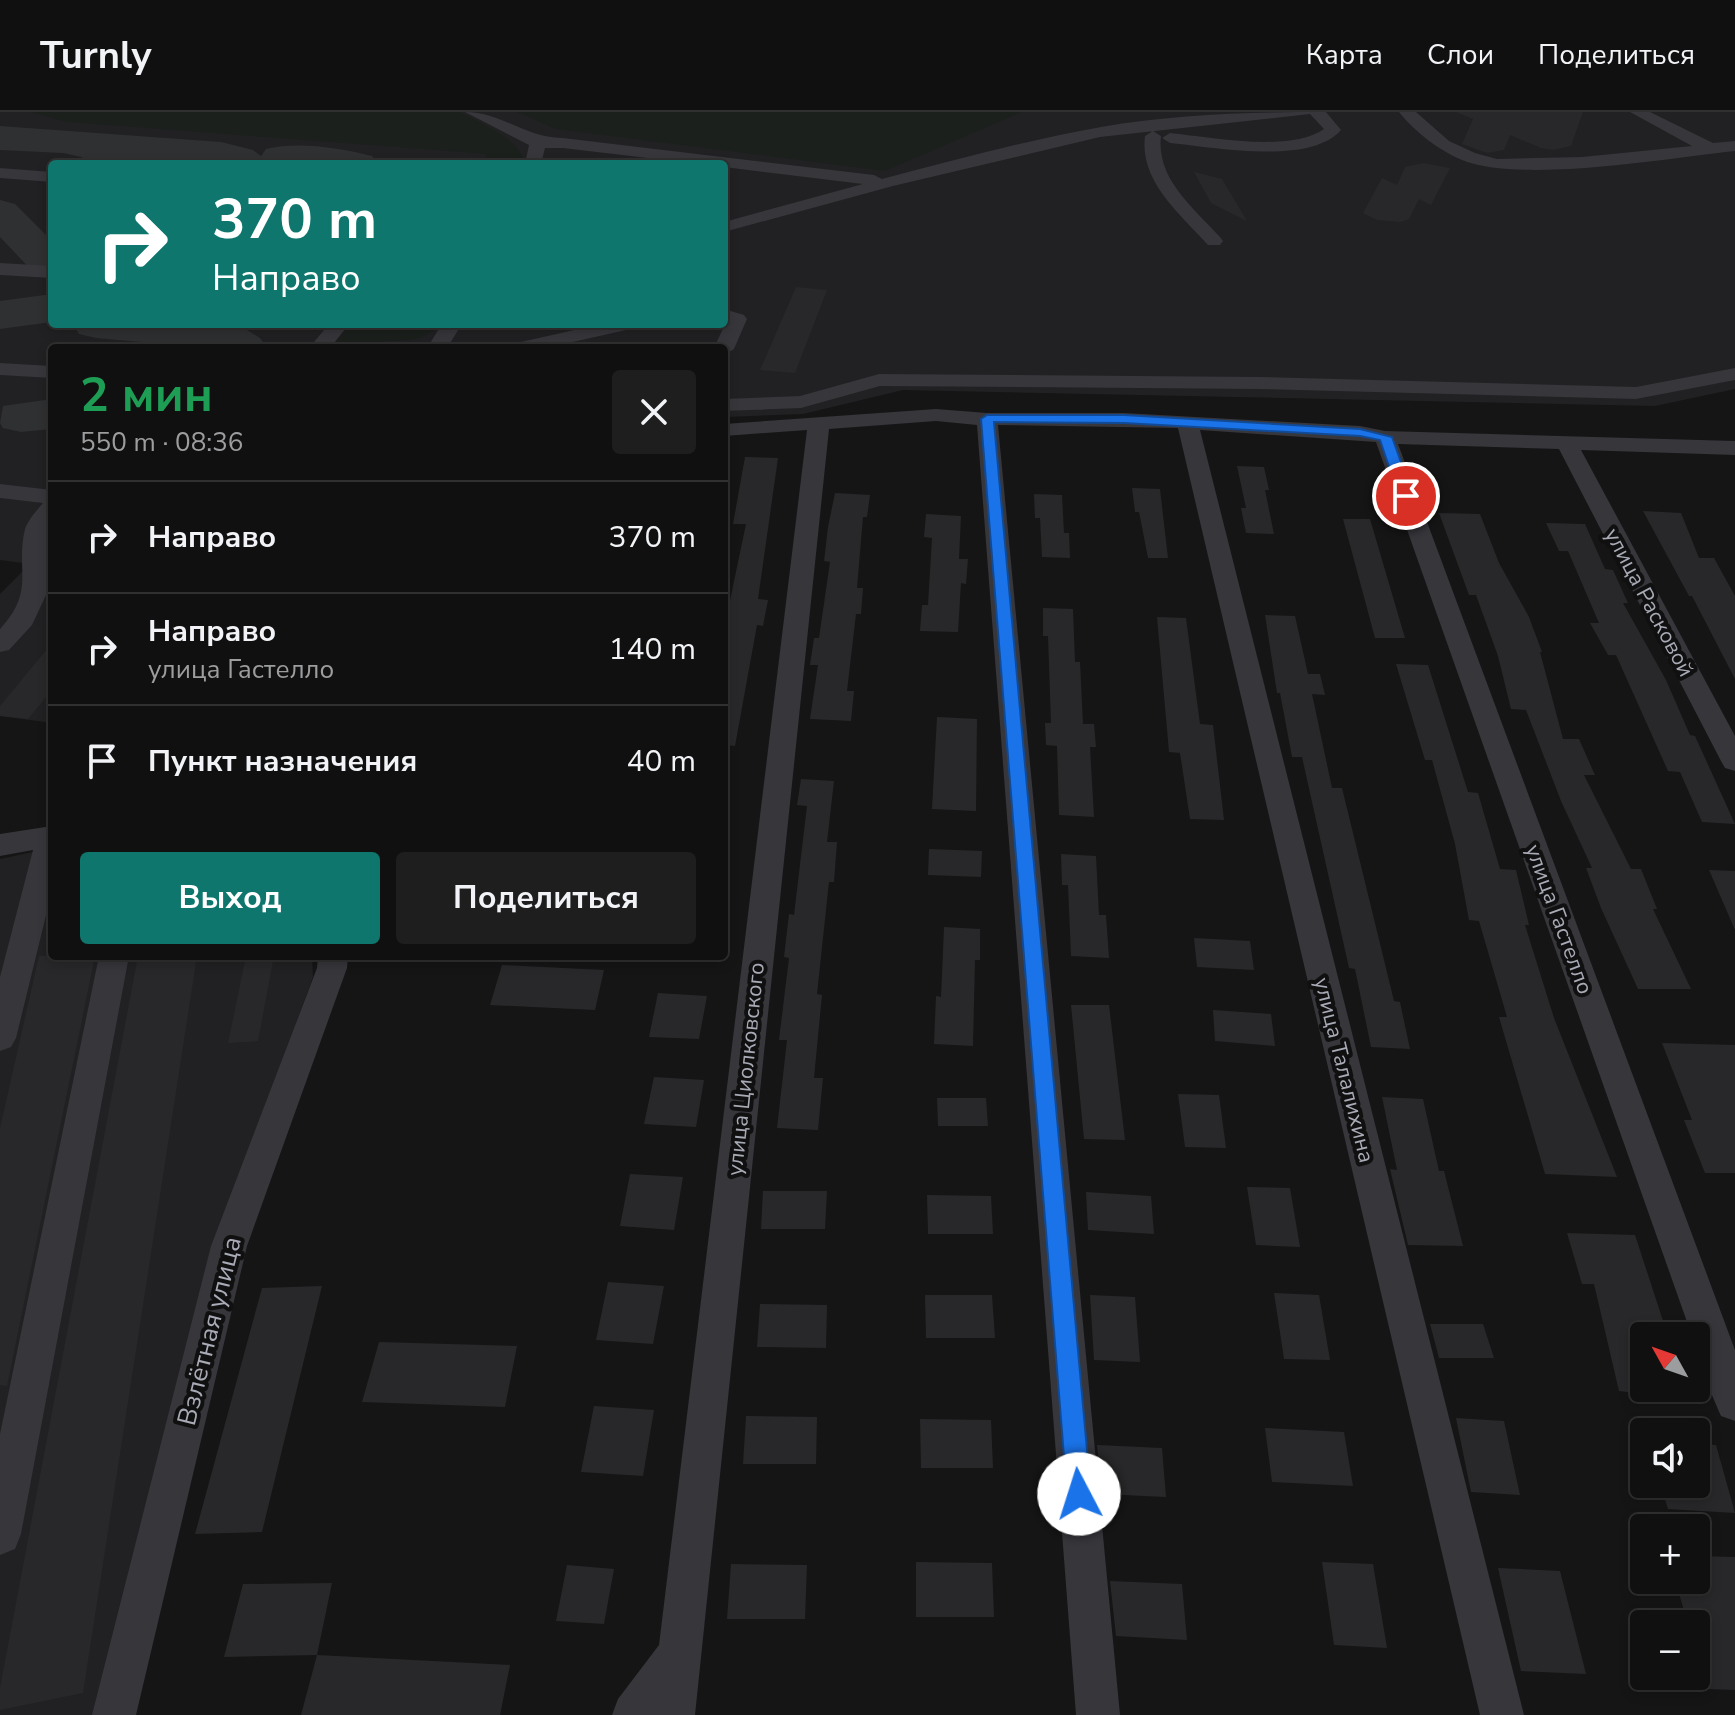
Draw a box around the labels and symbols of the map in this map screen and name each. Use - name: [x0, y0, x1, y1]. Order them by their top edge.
- pin: [1372, 462, 1440, 530]
- street label: улица Расковой: [1597, 523, 1701, 682]
- street label: улица Гастелло: [1518, 840, 1600, 999]
- street label: улица Циолковского: [720, 961, 772, 1177]
- street label: улица Талалихина: [1307, 975, 1382, 1166]
- street label: Взлётная улица: [169, 1233, 250, 1429]
- north arrow: [1630, 1322, 1710, 1402]
- position arrow: [1037, 1452, 1121, 1536]

